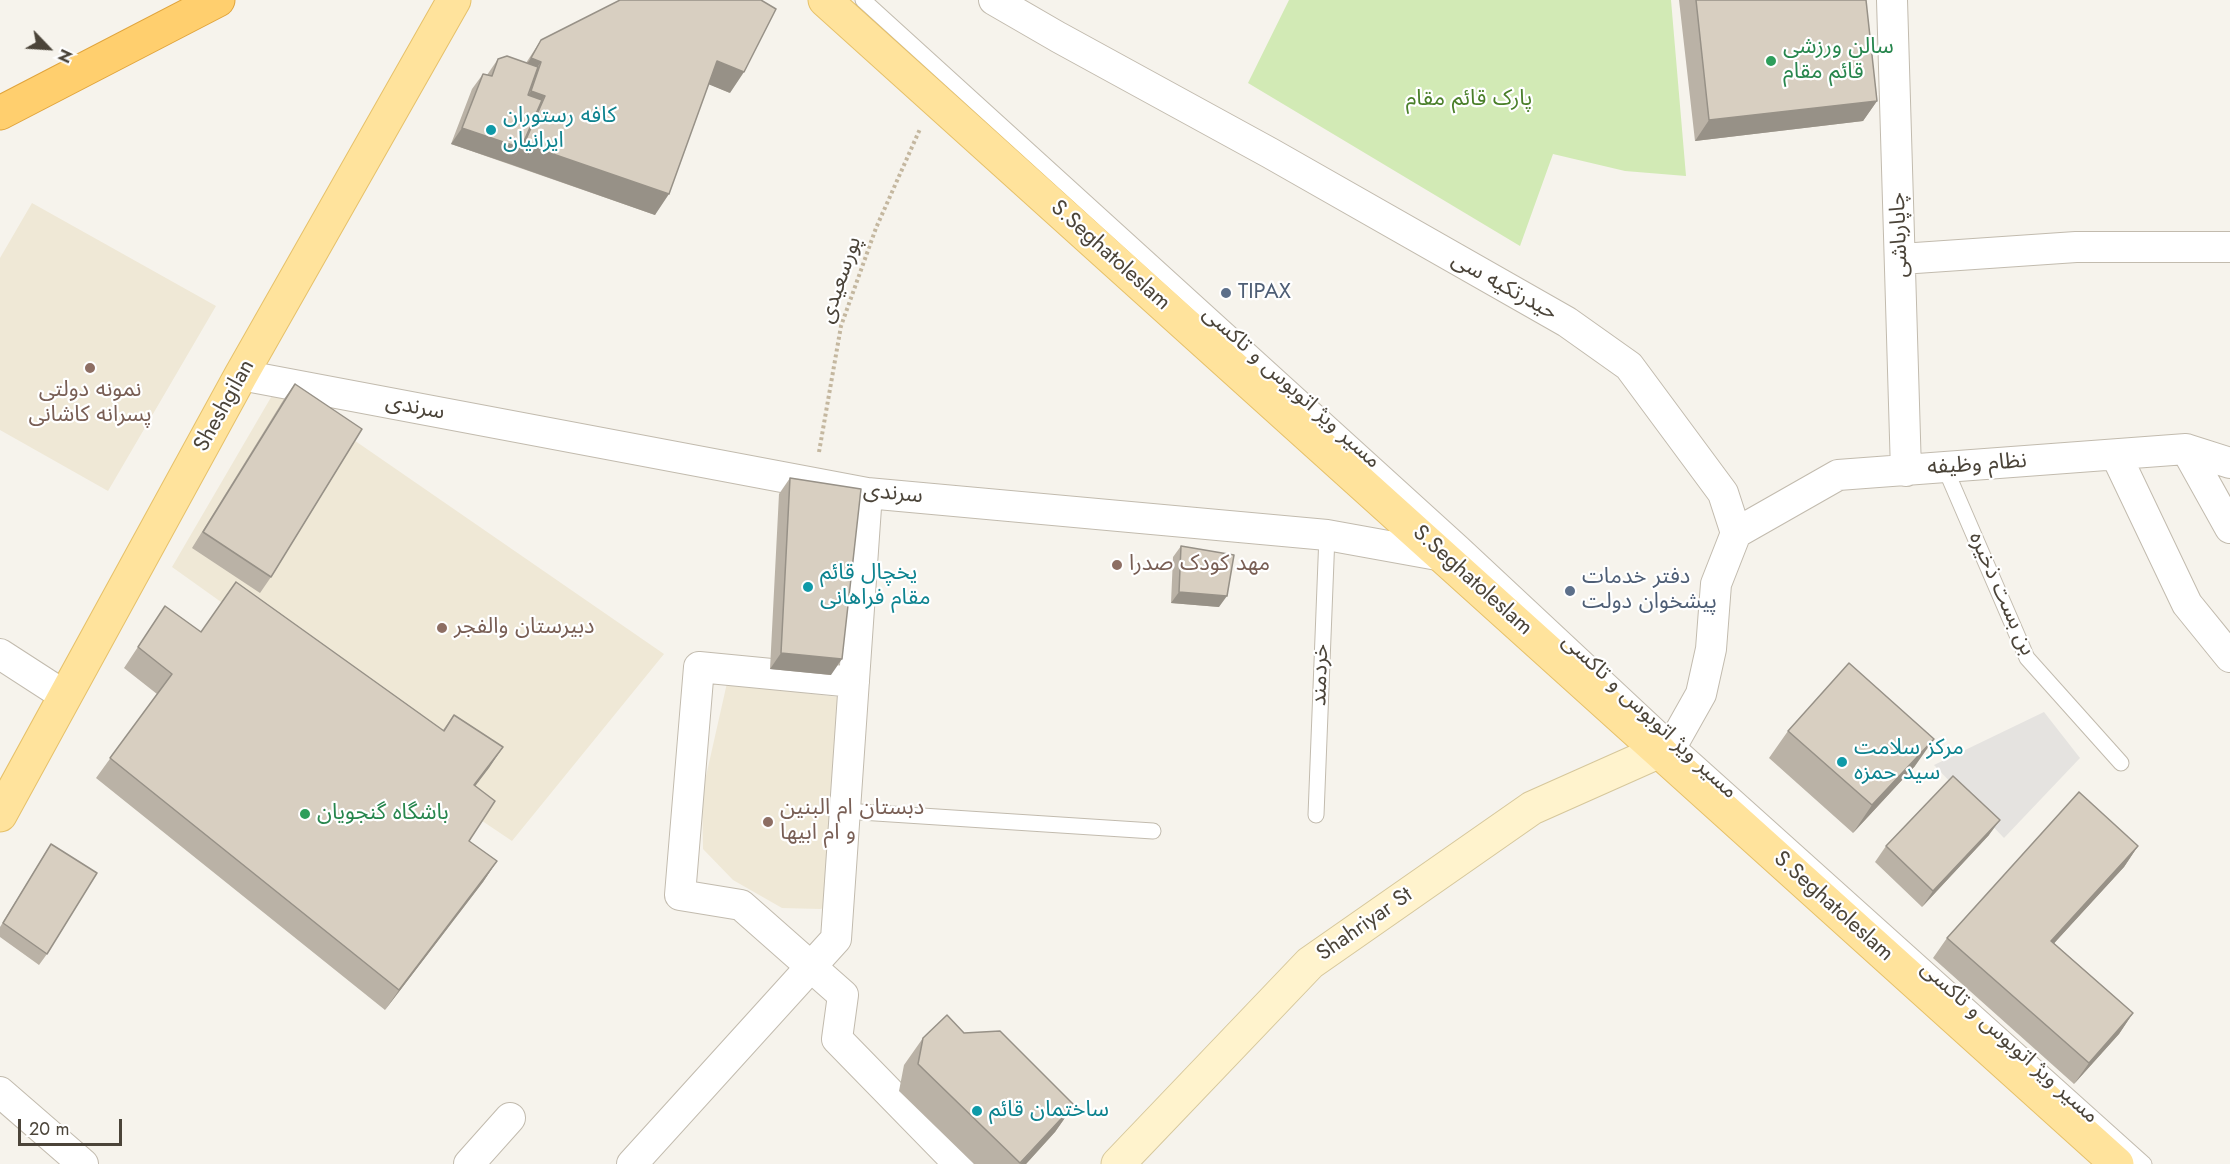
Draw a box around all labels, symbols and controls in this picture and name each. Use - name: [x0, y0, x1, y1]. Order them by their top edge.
- north arrow: [18, 18, 78, 78]
- place label: سالن ورزشی قائم مقام: [1783, 35, 1894, 86]
- text: N: [52, 45, 78, 66]
- marker: سالن ورزشی قائم مقام: [1764, 54, 1778, 68]
- park label: پارک قائم مقام: [1406, 87, 1532, 113]
- place label: کافه رستوران ایرانیان: [503, 104, 617, 156]
- marker: کافه رستوران ایرانیان: [484, 123, 498, 137]
- street label: چاپارباشی: [1885, 192, 1915, 278]
- street label: S.Seghatoleslam: [1045, 195, 1175, 317]
- street label: پورسعیدی: [814, 233, 868, 327]
- street label: حیدرتکیه سی: [1446, 247, 1562, 327]
- place label: TIPAX: [1238, 280, 1291, 306]
- marker: TIPAX: [1219, 286, 1233, 300]
- street label: مسیر ویژ اتوبوس و تاکسی: [1196, 301, 1386, 475]
- street label: Sheshgilan: [189, 356, 261, 456]
- marker: نمونه دولتی پسرانه کاشانی: [83, 361, 97, 375]
- place label: نمونه دولتی پسرانه کاشانی: [28, 378, 152, 430]
- street label: سرندی: [383, 389, 447, 427]
- street label: نظام وظیفه: [1926, 448, 2028, 482]
- street label: سرندی: [862, 478, 924, 510]
- street label: S.Seghatoleslam: [1407, 520, 1537, 642]
- street label: بن بست ذخیره: [1962, 528, 2040, 660]
- place label: مهد کودک صدرا: [1129, 552, 1270, 578]
- marker: مهد کودک صدرا: [1110, 558, 1124, 572]
- place label: یخچال قائم مقام فراهانی: [820, 561, 930, 612]
- place label: دفتر خدمات پیشخوان دولت: [1582, 565, 1717, 616]
- marker: یخچال قائم مقام فراهانی: [801, 580, 815, 594]
- marker: دفتر خدمات پیشخوان دولت: [1563, 584, 1577, 598]
- place label: دبیرستان والفجر: [454, 615, 595, 641]
- marker: دبیرستان والفجر: [435, 621, 449, 635]
- street label: مسیر ویژ اتوبوس و تاکسی: [1556, 629, 1742, 805]
- street label: خردمند: [1307, 643, 1335, 707]
- place label: مرکز سلامت سید حمزه: [1854, 736, 1964, 788]
- marker: مرکز سلامت سید حمزه: [1835, 755, 1849, 769]
- place label: دبستان ام البنین و ام ابیها: [780, 796, 924, 848]
- place label: باشگاه گنجویان: [317, 801, 449, 827]
- marker: باشگاه گنجویان: [298, 807, 312, 821]
- marker: دبستان ام البنین و ام ابیها: [761, 815, 775, 829]
- street label: S.Seghatoleslam: [1768, 846, 1898, 968]
- street label: Shahriyar St: [1312, 882, 1418, 968]
- street label: مسیر ویژ اتوبوس و تاکسی: [1914, 956, 2104, 1130]
- place label: ساختمان قائم: [989, 1098, 1109, 1124]
- marker: ساختمان قائم: [970, 1104, 984, 1118]
- scale bar: [21, 1107, 124, 1145]
- text: 20 m: [29, 1116, 69, 1142]

